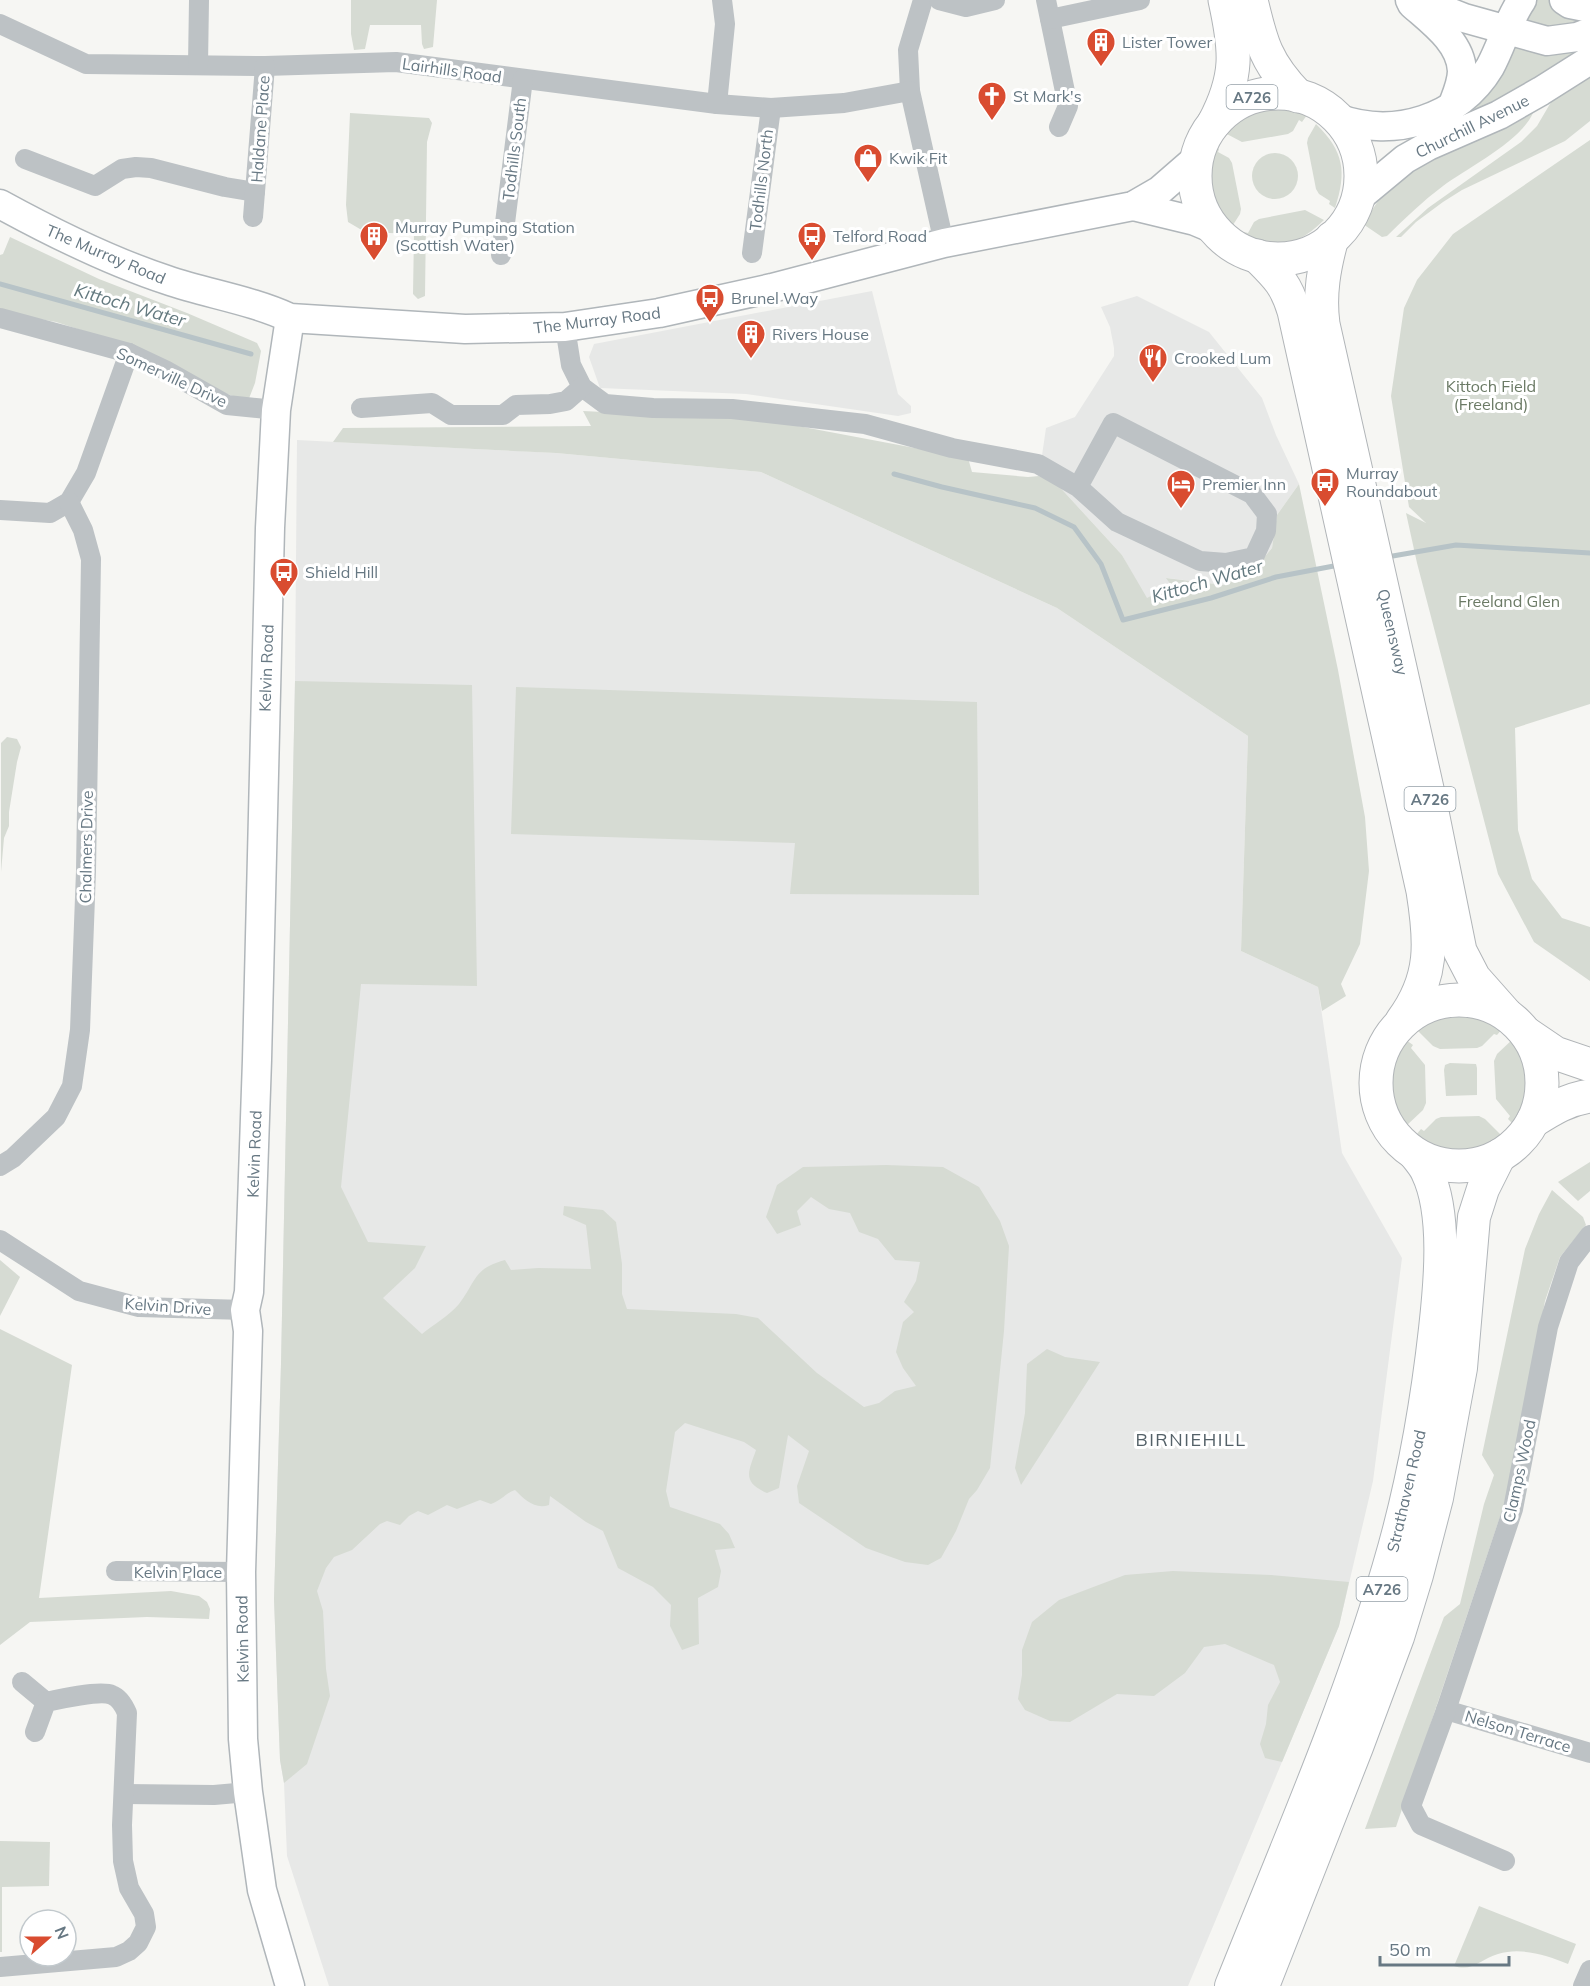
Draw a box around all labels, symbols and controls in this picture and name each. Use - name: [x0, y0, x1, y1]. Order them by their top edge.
- building icon: Lister Tower: [1085, 26, 1117, 68]
- place label: Lister Tower: [1122, 32, 1213, 52]
- street label: Lairhills Road: [401, 53, 503, 87]
- street label: Haldane Place: [246, 75, 274, 183]
- church icon: St Mark's: [976, 80, 1008, 122]
- road number: A726: [1226, 85, 1278, 109]
- place label: St Mark's: [1013, 86, 1082, 106]
- street label: Churchill Avenue: [1412, 90, 1532, 162]
- street label: Todhills South: [498, 96, 530, 202]
- street label: Todhills North: [745, 128, 777, 232]
- shop icon: Kwik Fit: [852, 142, 884, 184]
- place label: Kwik Fit: [889, 148, 948, 168]
- place label: Murray Pumping Station (Scottish Water): [395, 217, 575, 255]
- street label: The Murray Road: [43, 220, 169, 288]
- building icon: Murray Pumping Station (Scottish Water): [358, 220, 390, 262]
- bus stop icon: Telford Road: [796, 220, 828, 262]
- place label: Telford Road: [833, 226, 927, 246]
- water label: Kittoch Water: [72, 278, 190, 332]
- bus stop icon: Brunel Way: [694, 282, 726, 324]
- place label: Brunel Way: [731, 288, 818, 308]
- street label: The Murray Road: [532, 302, 662, 338]
- building icon: Rivers House: [735, 318, 767, 360]
- place label: Rivers House: [772, 324, 869, 344]
- restaurant icon: Crooked Lum: [1137, 342, 1169, 384]
- street label: Somerville Drive: [114, 343, 230, 411]
- place label: Crooked Lum: [1174, 348, 1271, 368]
- park label: Kittoch Field (Freeland): [1446, 376, 1536, 414]
- place label: Murray Roundabout: [1346, 463, 1438, 501]
- bus stop icon: Murray Roundabout: [1309, 466, 1341, 508]
- hotel icon: Premier Inn: [1165, 468, 1197, 510]
- place label: Premier Inn: [1202, 474, 1286, 494]
- water label: Kittoch Water: [1149, 554, 1267, 608]
- bus stop icon: Shield Hill: [268, 556, 300, 598]
- place label: Shield Hill: [305, 562, 378, 582]
- street label: Queensway: [1373, 587, 1413, 678]
- park label: Freeland Glen: [1458, 591, 1560, 611]
- street label: Kelvin Road: [254, 624, 278, 712]
- road number: A726: [1404, 787, 1456, 811]
- street label: Chalmers Drive: [75, 790, 97, 904]
- street label: Kelvin Road: [242, 1110, 266, 1198]
- street label: Kelvin Drive: [124, 1293, 212, 1319]
- street label: Clamps Wood: [1498, 1418, 1540, 1524]
- district label: BIRNIEHILL: [1135, 1428, 1247, 1451]
- street label: Strathaven Road: [1382, 1428, 1430, 1554]
- street label: Kelvin Place: [134, 1562, 222, 1582]
- road number: A726: [1356, 1577, 1408, 1601]
- street label: Kelvin Road: [231, 1595, 253, 1683]
- street label: Nelson Terrace: [1463, 1705, 1573, 1757]
- north arrow: [18, 1908, 78, 1968]
- text: N: [51, 1923, 74, 1942]
- scale bar: [1380, 1929, 1509, 1967]
- text: 50 m: [1389, 1938, 1431, 1961]

